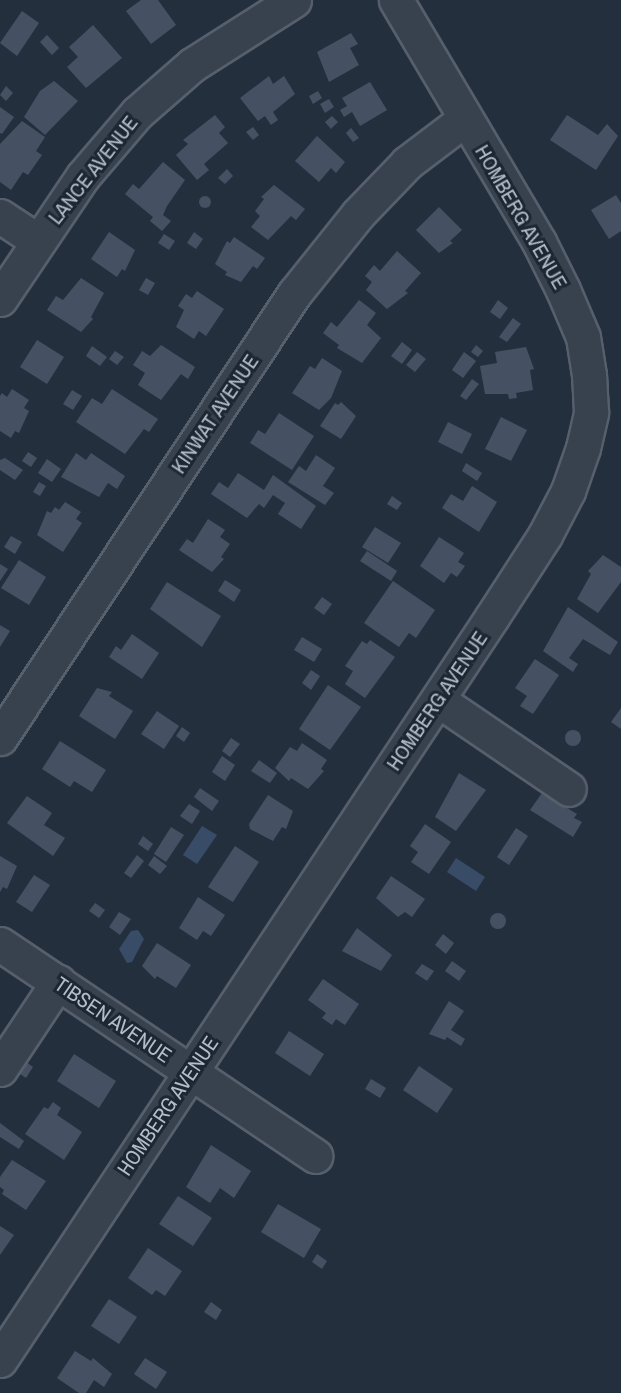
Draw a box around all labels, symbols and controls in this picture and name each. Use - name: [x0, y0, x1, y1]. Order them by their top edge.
- street label: LANCE AVENUE: [43, 110, 143, 230]
- street label: HOMBERG AVENUE: [469, 140, 573, 294]
- street label: KINWAT AVENUE: [166, 349, 264, 479]
- street label: HOMBERG AVENUE: [381, 626, 493, 776]
- street label: TIBSEN AVENUE: [49, 971, 177, 1069]
- street label: HOMBERG AVENUE: [112, 1031, 224, 1181]

